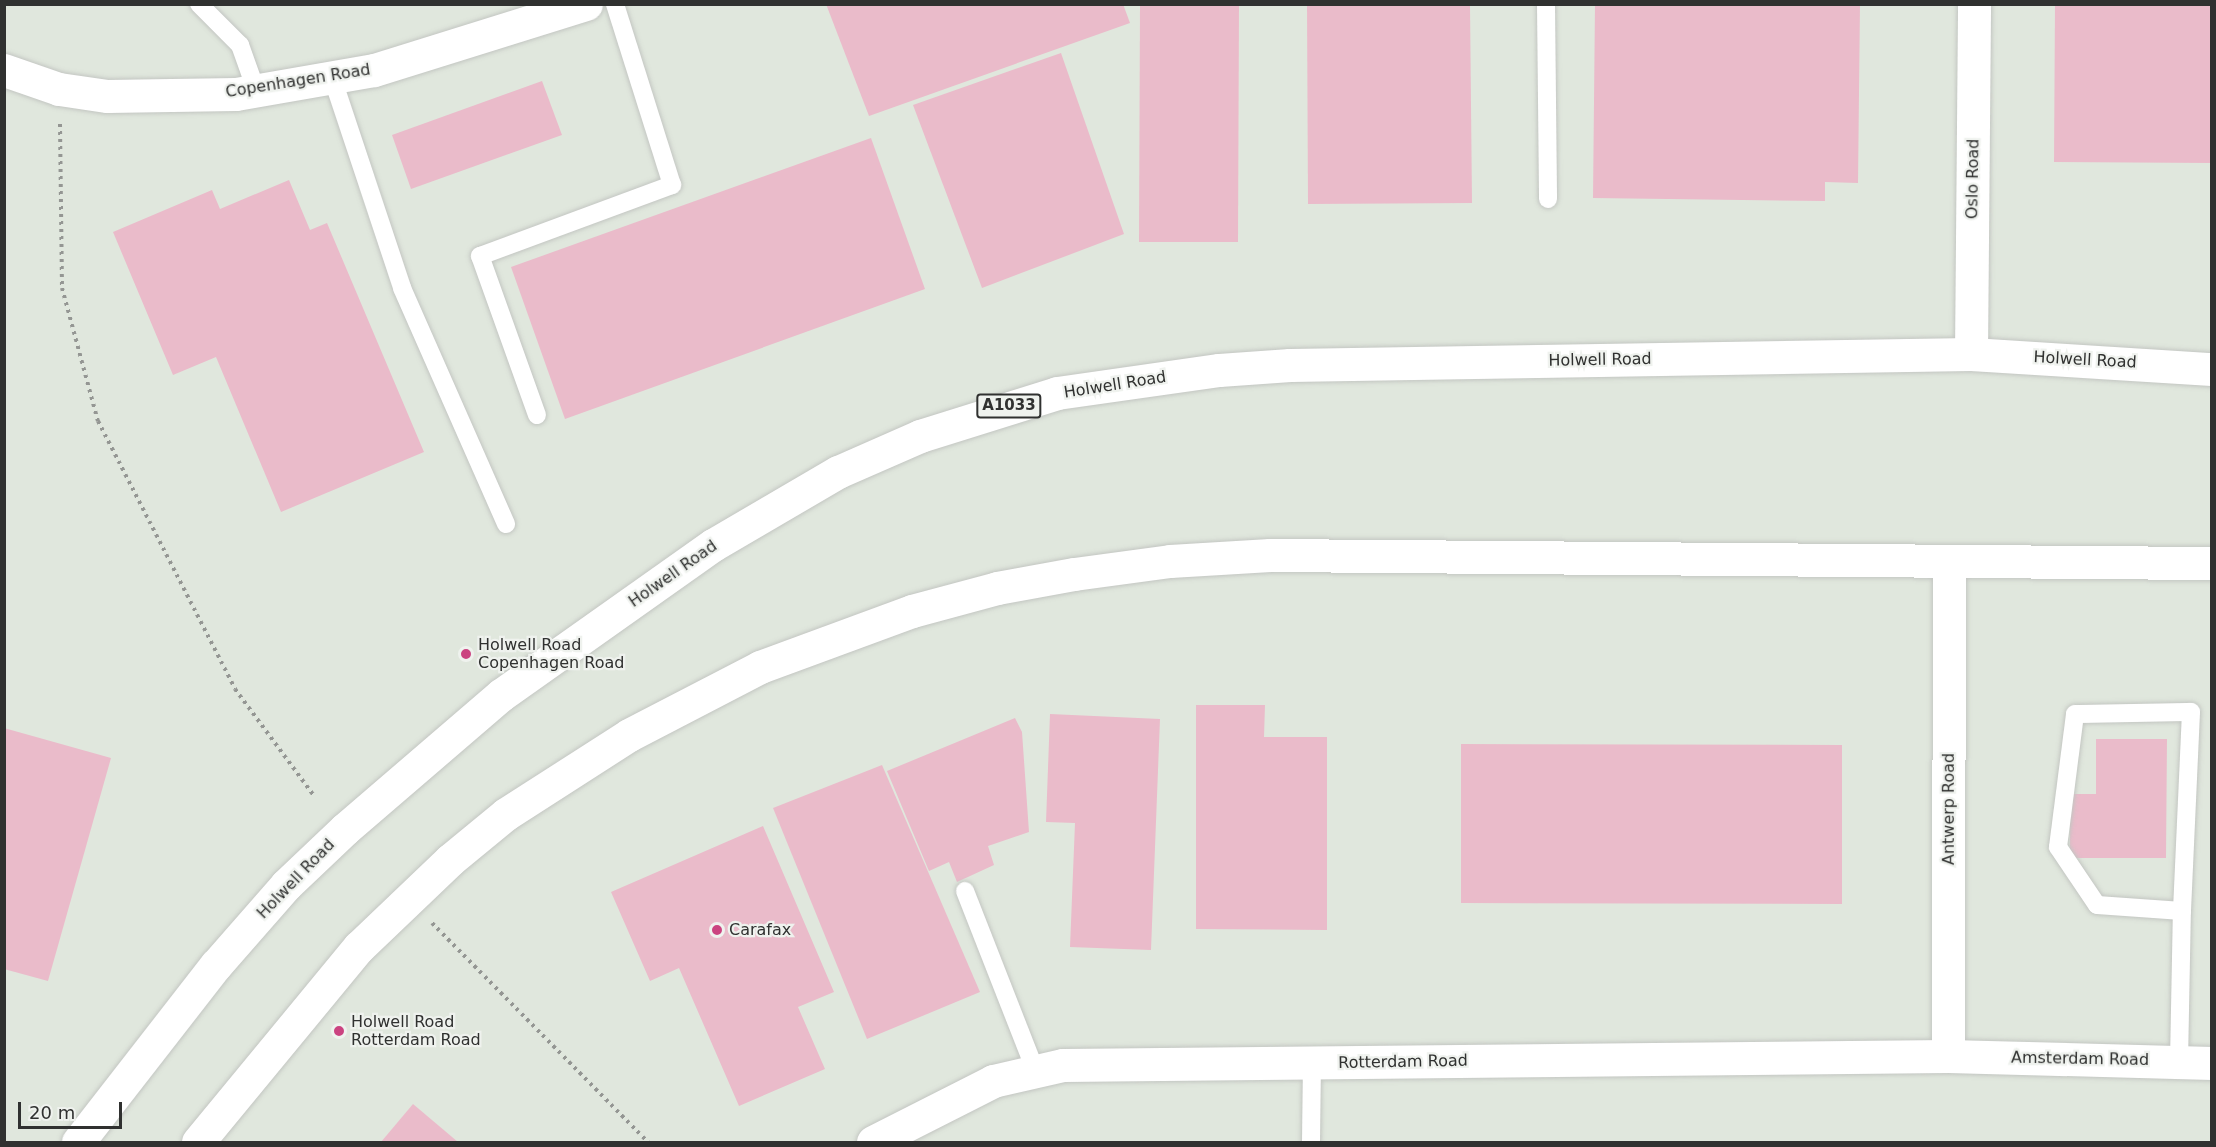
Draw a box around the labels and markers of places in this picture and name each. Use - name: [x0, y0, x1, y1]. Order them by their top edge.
- place label: Holwell Road Copenhagen Road: [478, 635, 624, 673]
- marker: Holwell Road Copenhagen Road: [459, 647, 473, 661]
- place label: Carafax: [729, 920, 791, 940]
- marker: Carafax: [710, 923, 724, 937]
- place label: Holwell Road Rotterdam Road: [351, 1012, 481, 1050]
- marker: Holwell Road Rotterdam Road: [332, 1024, 346, 1038]

